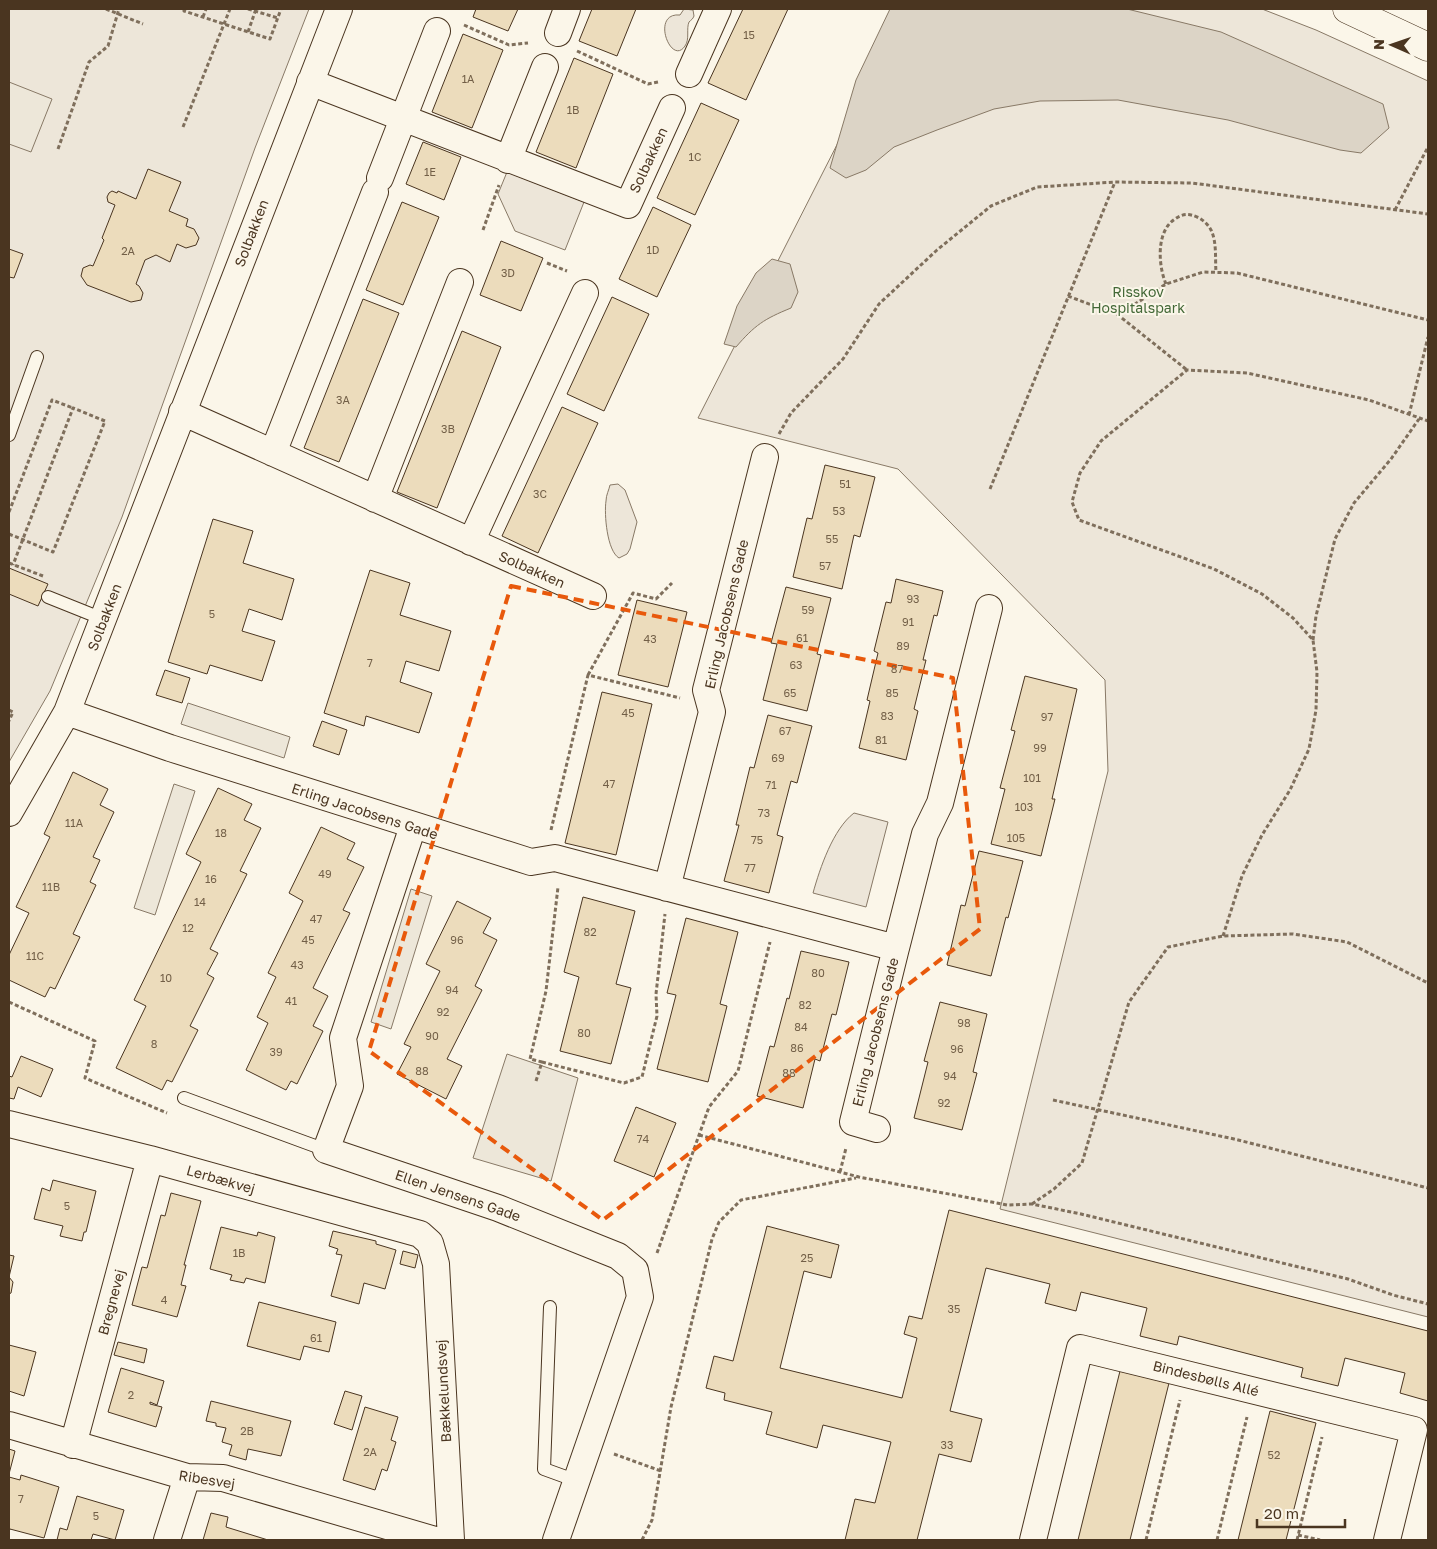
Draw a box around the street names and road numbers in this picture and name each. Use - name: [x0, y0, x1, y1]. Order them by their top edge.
- street label: Solbakken: [625, 124, 671, 196]
- street label: Solbakken: [230, 197, 272, 269]
- street label: Erling Jacobsens Gade: [701, 538, 751, 690]
- street label: Solbakken: [496, 547, 568, 591]
- street label: Solbakken: [83, 581, 125, 653]
- street label: Erling Jacobsens Gade: [290, 779, 440, 843]
- street label: Erling Jacobsens Gade: [848, 956, 902, 1108]
- street label: Lerbækvej: [185, 1161, 257, 1197]
- street label: Ellen Jensens Gade: [393, 1166, 523, 1224]
- street label: Bregnevej: [94, 1267, 128, 1337]
- street label: Bækkelundsvej: [432, 1339, 454, 1443]
- street label: Bindesbølls Allé: [1151, 1357, 1261, 1399]
- street label: Ribesvej: [178, 1466, 236, 1492]

